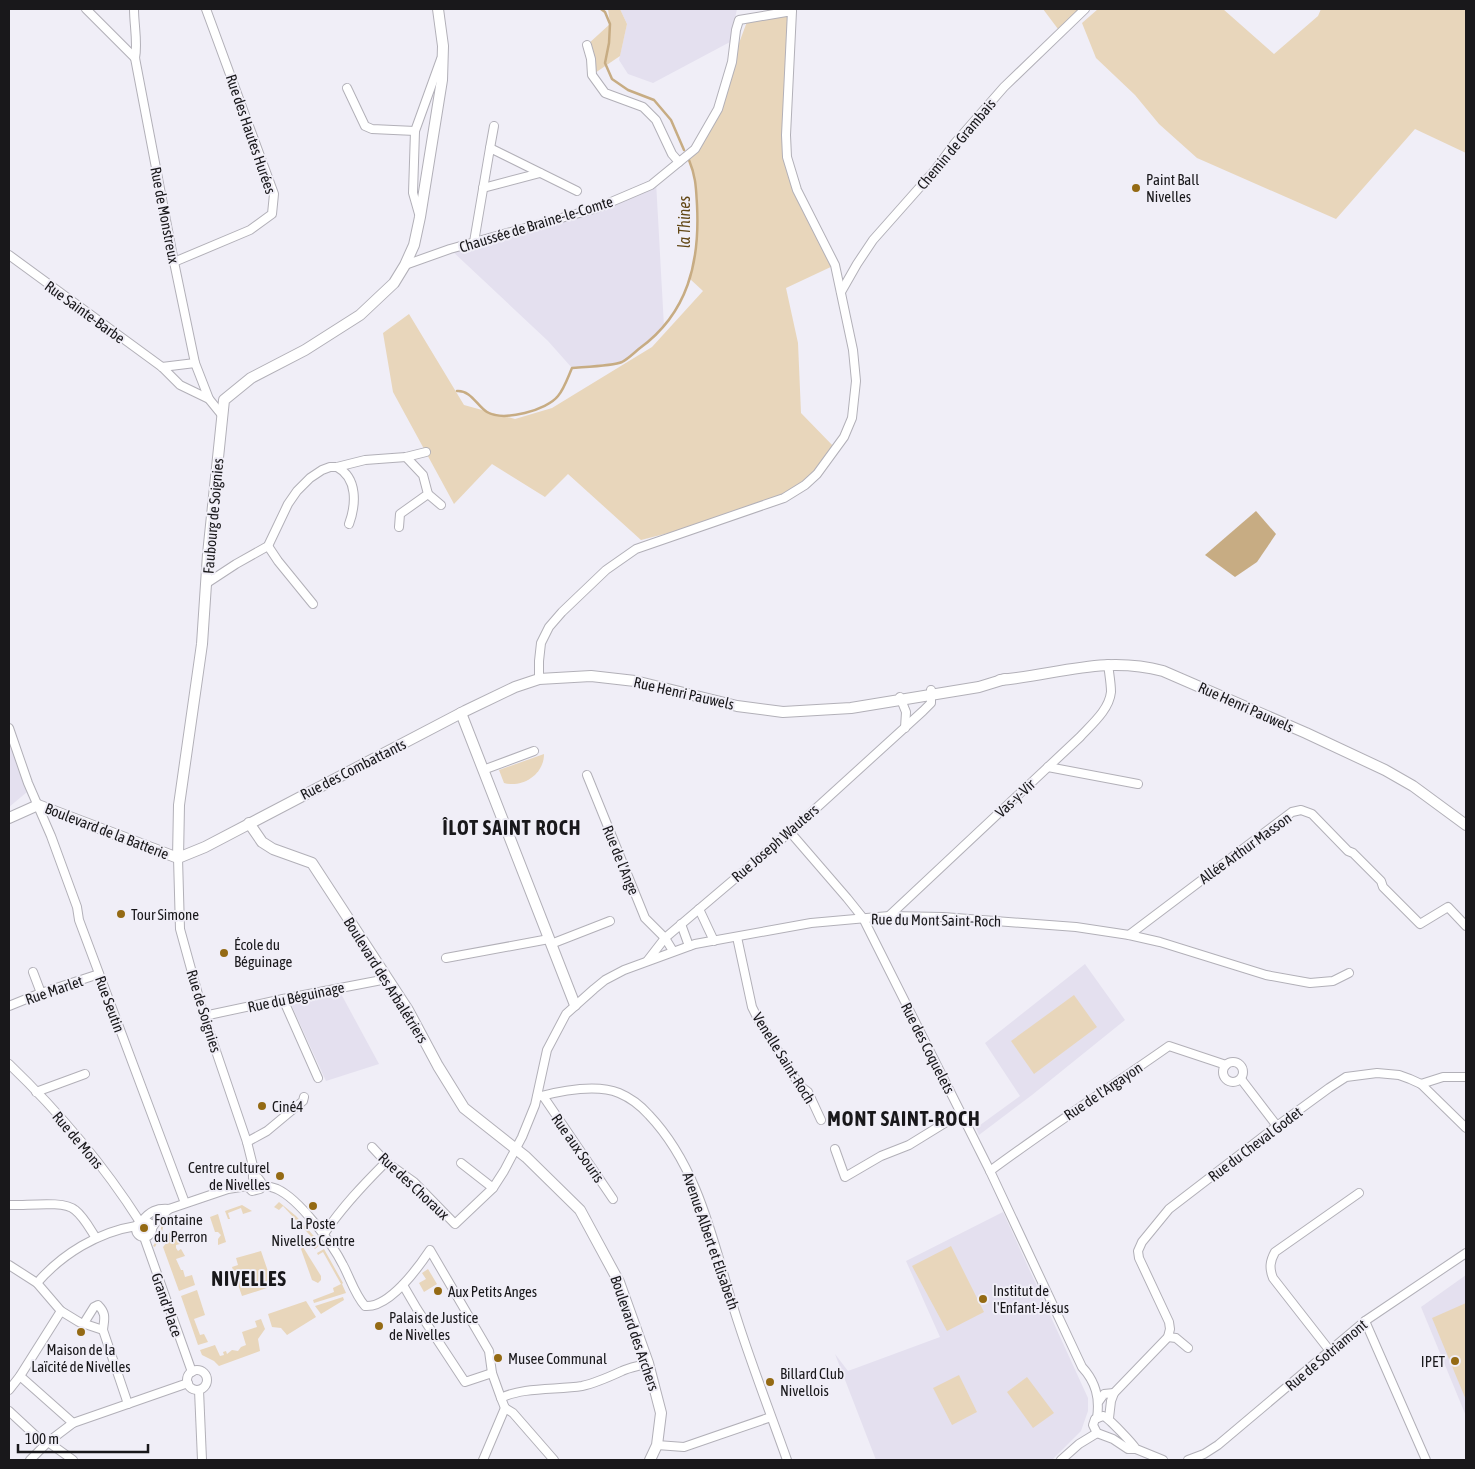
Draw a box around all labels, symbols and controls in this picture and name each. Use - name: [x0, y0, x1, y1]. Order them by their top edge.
- street label: Rue des Hautes Hurées: [223, 72, 279, 196]
- street label: Chemin de Grambais: [913, 95, 999, 193]
- street label: Rue de Monstreux: [147, 165, 183, 265]
- place label: Paint Ball Nivelles: [1146, 171, 1199, 205]
- marker: Paint Ball Nivelles: [1130, 182, 1142, 194]
- street label: Chaussée de Braine-le-Comte: [457, 192, 615, 256]
- water label: la Thines: [675, 195, 693, 248]
- street label: Rue Sainte-Barbe: [42, 277, 128, 347]
- street label: Faubourg de Soignies: [199, 458, 227, 574]
- street label: Rue Henri Pauwels: [632, 673, 736, 713]
- street label: Rue Henri Pauwels: [1196, 678, 1296, 736]
- street label: Rue des Combattants: [297, 735, 409, 803]
- street label: Vas-y-Vir: [992, 775, 1039, 821]
- street label: Boulevard de la Batterie: [43, 799, 172, 863]
- street label: Rue Joseph Wauters: [728, 801, 822, 885]
- street label: Allée Arthur Masson: [1196, 809, 1294, 887]
- district label: ÎLOT SAINT ROCH: [442, 816, 581, 839]
- street label: Rue de l'Ange: [599, 823, 643, 897]
- place label: Tour Simone: [131, 906, 199, 923]
- marker: Tour Simone: [115, 908, 127, 920]
- street label: Rue du Mont Saint-Roch: [871, 910, 1001, 930]
- street label: Boulevard des Arbalétriers: [340, 914, 432, 1046]
- place label: École du Béguinage: [234, 936, 292, 970]
- marker: École du Béguinage: [218, 947, 230, 959]
- street label: Rue de Soignies: [183, 968, 225, 1054]
- street label: Rue Marlet: [23, 972, 85, 1008]
- street label: Rue Seutin: [92, 973, 128, 1035]
- street label: Rue du Béguinage: [246, 978, 346, 1016]
- street label: Rue des Coquelets: [898, 1000, 958, 1096]
- street label: Venelle Saint-Roch: [749, 1009, 819, 1107]
- street label: Rue de l'Argayon: [1061, 1059, 1145, 1123]
- place label: Ciné4: [272, 1098, 303, 1115]
- marker: Ciné4: [256, 1100, 268, 1112]
- street label: Rue du Cheval Godet: [1205, 1103, 1305, 1185]
- district label: MONT SAINT-ROCH: [827, 1107, 981, 1130]
- street label: Rue de Mons: [49, 1108, 107, 1172]
- street label: Rue aux Souris: [548, 1110, 608, 1186]
- street label: Rue des Choraux: [375, 1149, 453, 1223]
- place label: Centre culturel de Nivelles: [188, 1159, 270, 1193]
- marker: Centre culturel de Nivelles: [274, 1170, 286, 1182]
- street label: Avenue Albert et Elisabeth: [679, 1170, 743, 1312]
- marker: La Poste Nivelles Centre: [307, 1200, 319, 1212]
- place label: Fontaine du Perron: [154, 1211, 208, 1245]
- place label: La Poste Nivelles Centre: [271, 1215, 355, 1249]
- marker: Fontaine du Perron: [138, 1222, 150, 1234]
- district label: NIVELLES: [211, 1267, 287, 1290]
- street label: Grand'Place: [148, 1271, 186, 1339]
- street label: Boulevard des Archers: [607, 1273, 663, 1393]
- place label: Institut de l'Enfant-Jésus: [993, 1282, 1069, 1316]
- place label: Aux Petits Anges: [448, 1283, 537, 1300]
- marker: Aux Petits Anges: [432, 1285, 444, 1297]
- marker: Institut de l'Enfant-Jésus: [977, 1293, 989, 1305]
- place label: Palais de Justice de Nivelles: [389, 1309, 478, 1343]
- street label: Rue de Sotriamont: [1282, 1316, 1370, 1394]
- marker: Palais de Justice de Nivelles: [373, 1320, 385, 1332]
- marker: Maison de la Laïcité de Nivelles: [75, 1326, 87, 1338]
- place label: Maison de la Laïcité de Nivelles: [31, 1341, 131, 1375]
- place label: Musee Communal: [508, 1350, 607, 1367]
- marker: Musee Communal: [492, 1352, 504, 1364]
- place label: IPET: [1421, 1353, 1445, 1370]
- marker: IPET: [1449, 1355, 1461, 1367]
- place label: Billard Club Nivellois: [780, 1365, 844, 1399]
- marker: Billard Club Nivellois: [764, 1376, 776, 1388]
- scale bar: [18, 1422, 148, 1454]
- text: 100 m: [25, 1430, 59, 1447]

